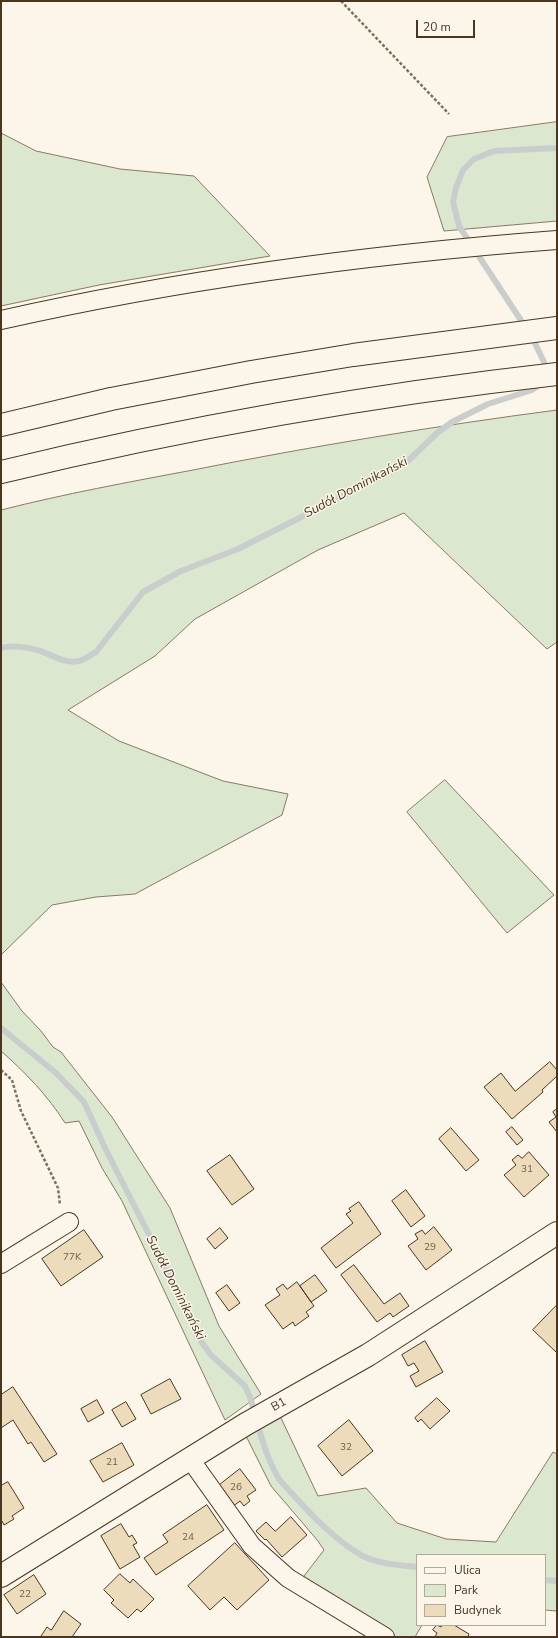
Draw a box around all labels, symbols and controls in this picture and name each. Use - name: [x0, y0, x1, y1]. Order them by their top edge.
- scale bar: [418, 12, 477, 38]
- text: 20 m: [423, 19, 451, 35]
- water label: Sudół Dominikański: [301, 454, 411, 522]
- house number: 31: [521, 1164, 533, 1176]
- water label: Sudół Dominikański: [142, 1233, 208, 1343]
- house number: 29: [424, 1242, 436, 1254]
- house number: 77K: [63, 1252, 81, 1264]
- street label: B1: [269, 1395, 289, 1415]
- house number: 32: [340, 1442, 352, 1454]
- house number: 21: [106, 1457, 118, 1469]
- house number: 26: [230, 1482, 242, 1494]
- house number: 24: [182, 1532, 194, 1544]
- legend: [416, 1554, 546, 1626]
- text: Ulica: [454, 1562, 481, 1578]
- text: Park: [454, 1582, 478, 1598]
- house number: 22: [19, 1589, 31, 1601]
- text: Budynek: [454, 1602, 501, 1618]

